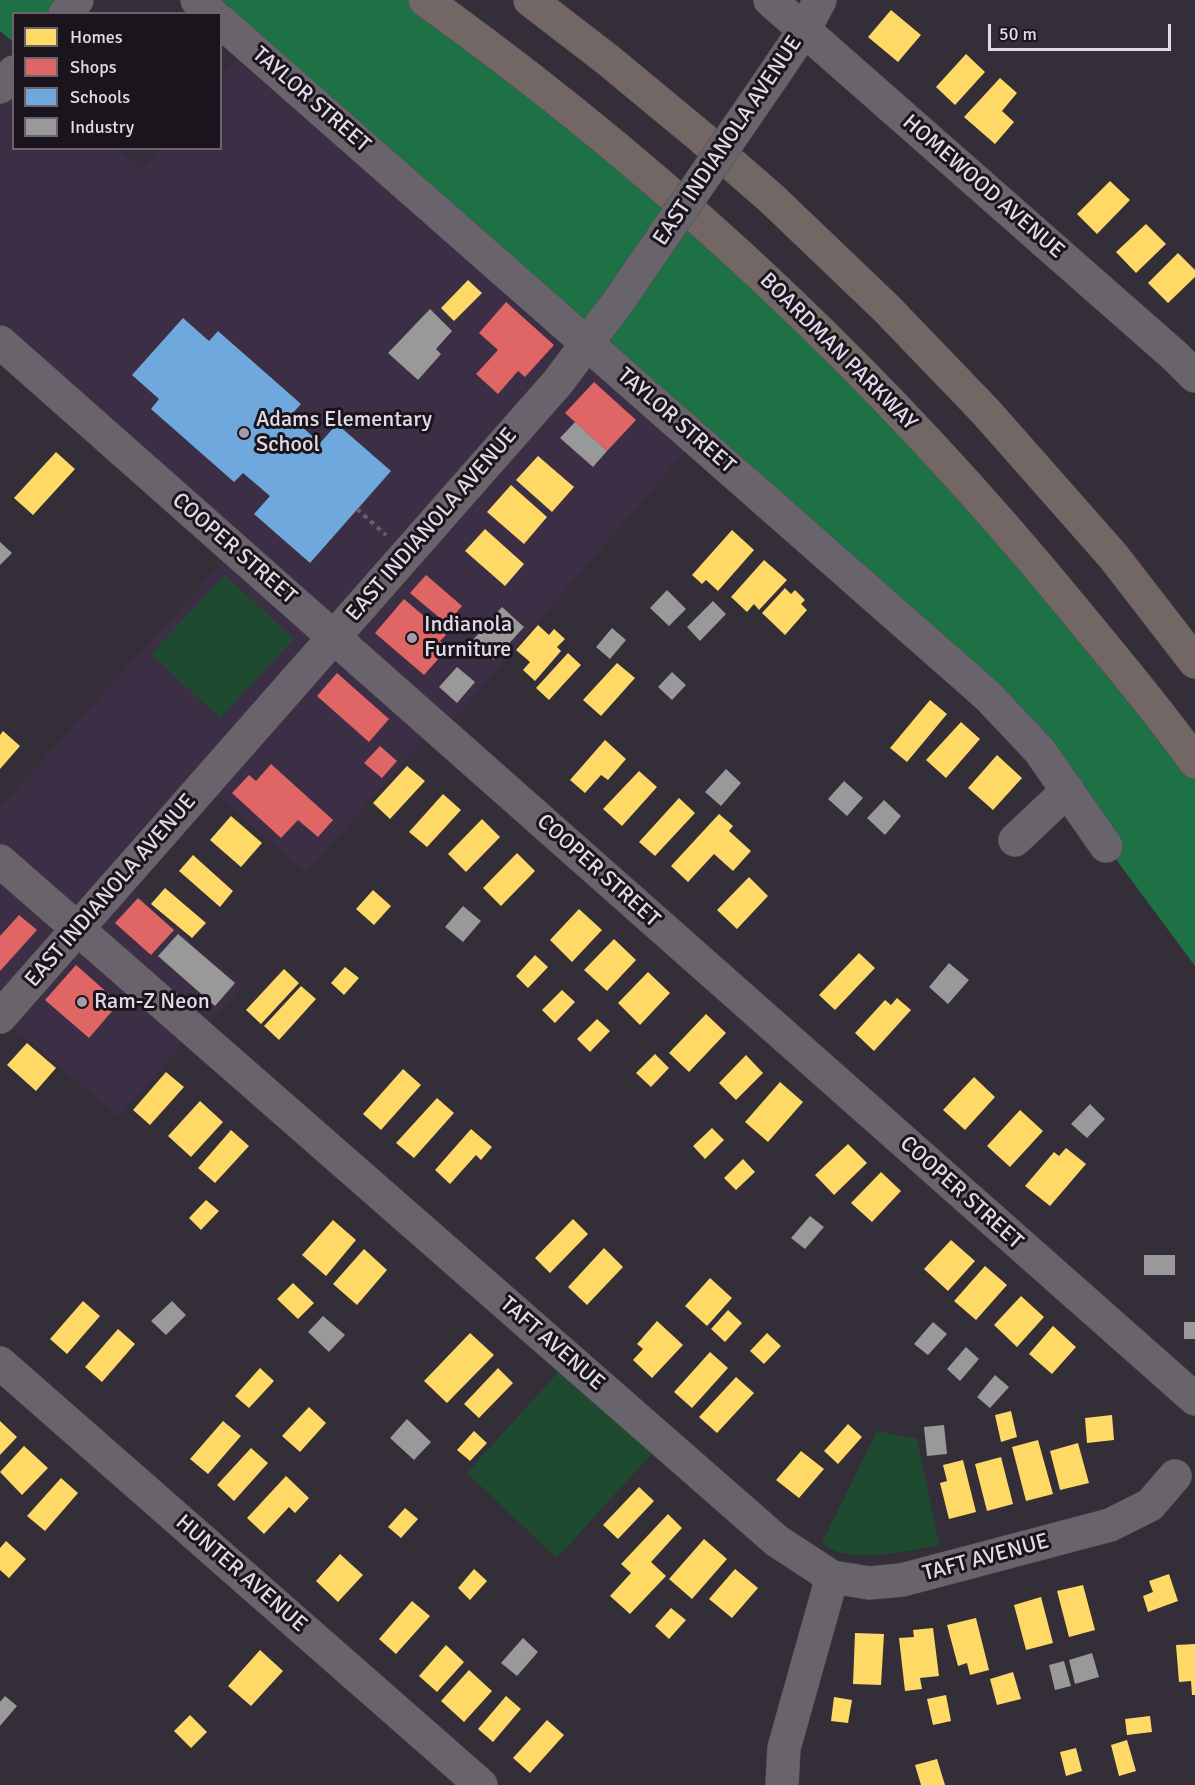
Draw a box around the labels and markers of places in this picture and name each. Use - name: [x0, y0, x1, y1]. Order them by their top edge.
- place label: Adams Elementary School: [256, 407, 432, 458]
- marker: Adams Elementary School: [237, 426, 251, 440]
- place label: Indianola Furniture: [424, 612, 512, 664]
- marker: Indianola Furniture: [405, 631, 419, 645]
- place label: Ram-Z Neon: [94, 989, 210, 1015]
- marker: Ram-Z Neon: [75, 995, 89, 1009]

